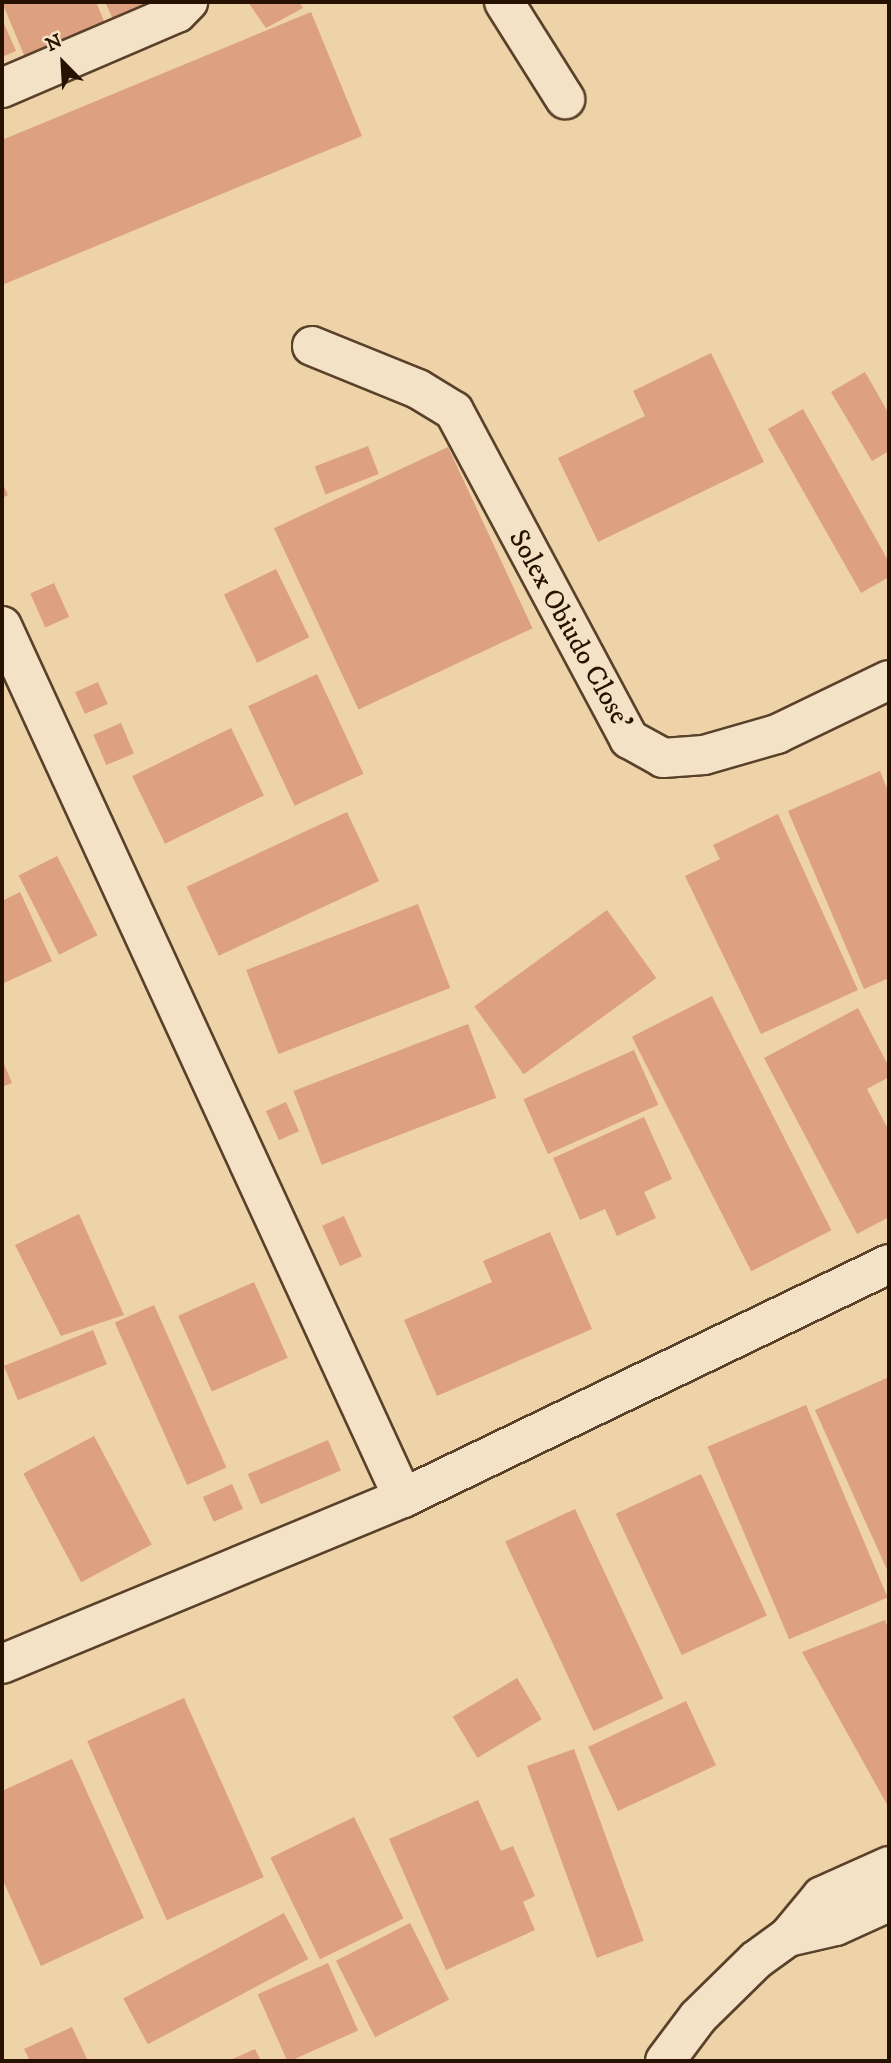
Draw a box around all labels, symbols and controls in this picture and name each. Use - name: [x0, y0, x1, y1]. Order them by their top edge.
- north arrow: [28, 28, 98, 98]
- text: N: [42, 30, 66, 57]
- street label: Solex Obiudo Close': [501, 524, 639, 736]

